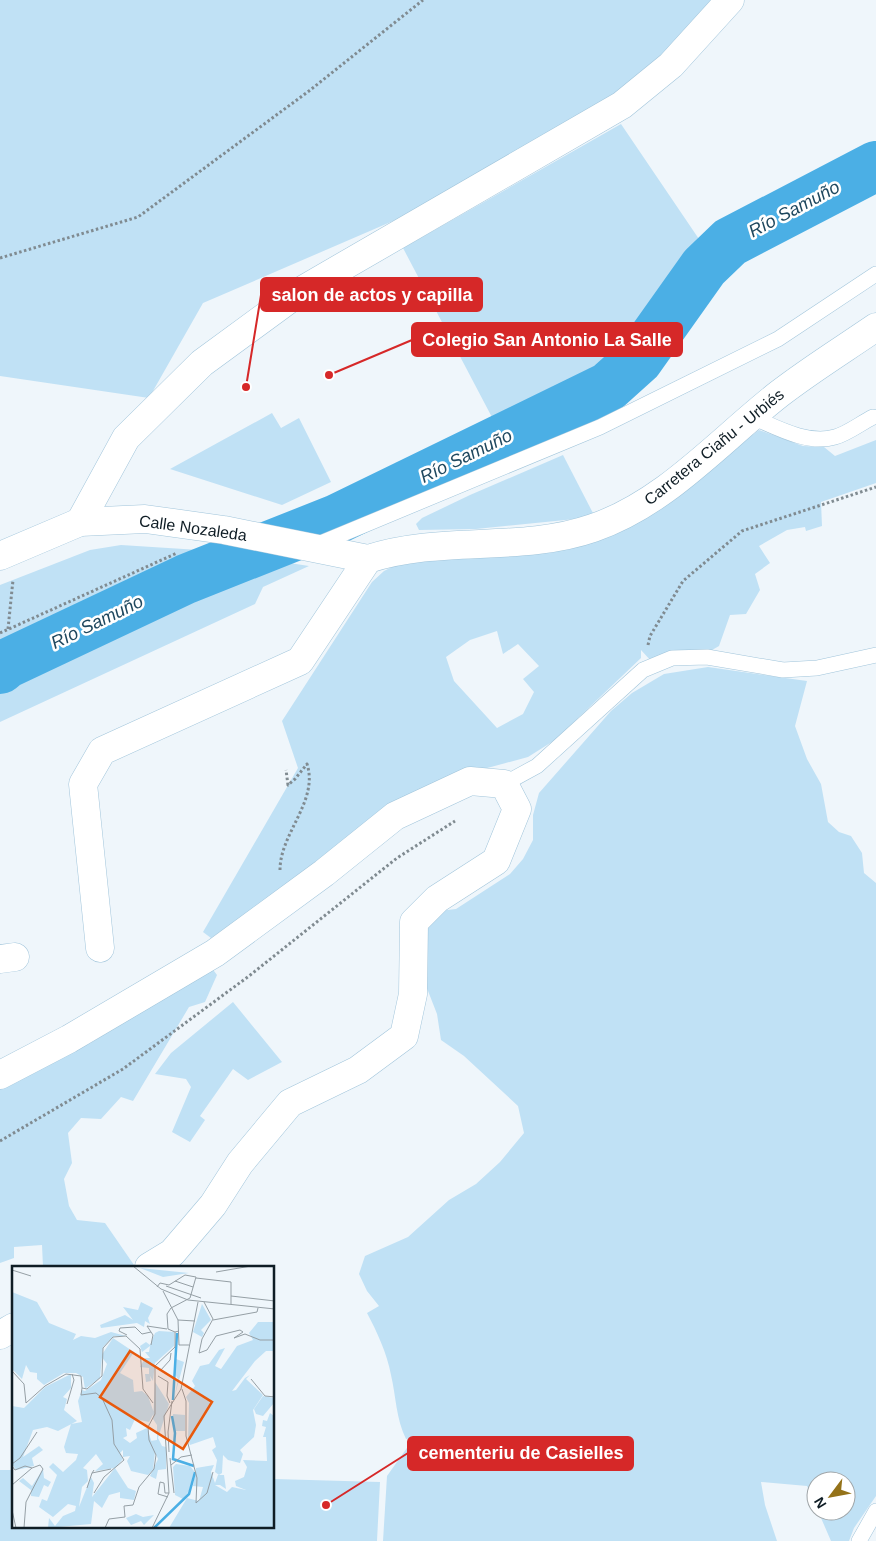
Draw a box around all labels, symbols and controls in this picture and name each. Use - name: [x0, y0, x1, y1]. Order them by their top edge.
- water label: Río Samuño: [745, 177, 843, 241]
- callout: salon de actos y capilla: [261, 278, 482, 311]
- text: salon de actos y capilla: [271, 285, 474, 305]
- callout: Colegio San Antonio La Salle: [412, 323, 682, 356]
- text: Colegio San Antonio La Salle: [422, 330, 672, 350]
- street label: Carretera Ciañu - Urbiés: [641, 386, 787, 508]
- water label: Río Samuño: [417, 425, 515, 487]
- street label: Calle Nozaleda: [138, 512, 248, 544]
- water label: Río Samuño: [48, 591, 146, 653]
- inset map: [12, 1266, 275, 1528]
- callout: cementeriu de Casielles: [408, 1437, 633, 1470]
- text: cementeriu de Casielles: [418, 1443, 624, 1463]
- north arrow: [806, 1471, 856, 1521]
- text: N: [811, 1494, 829, 1511]

